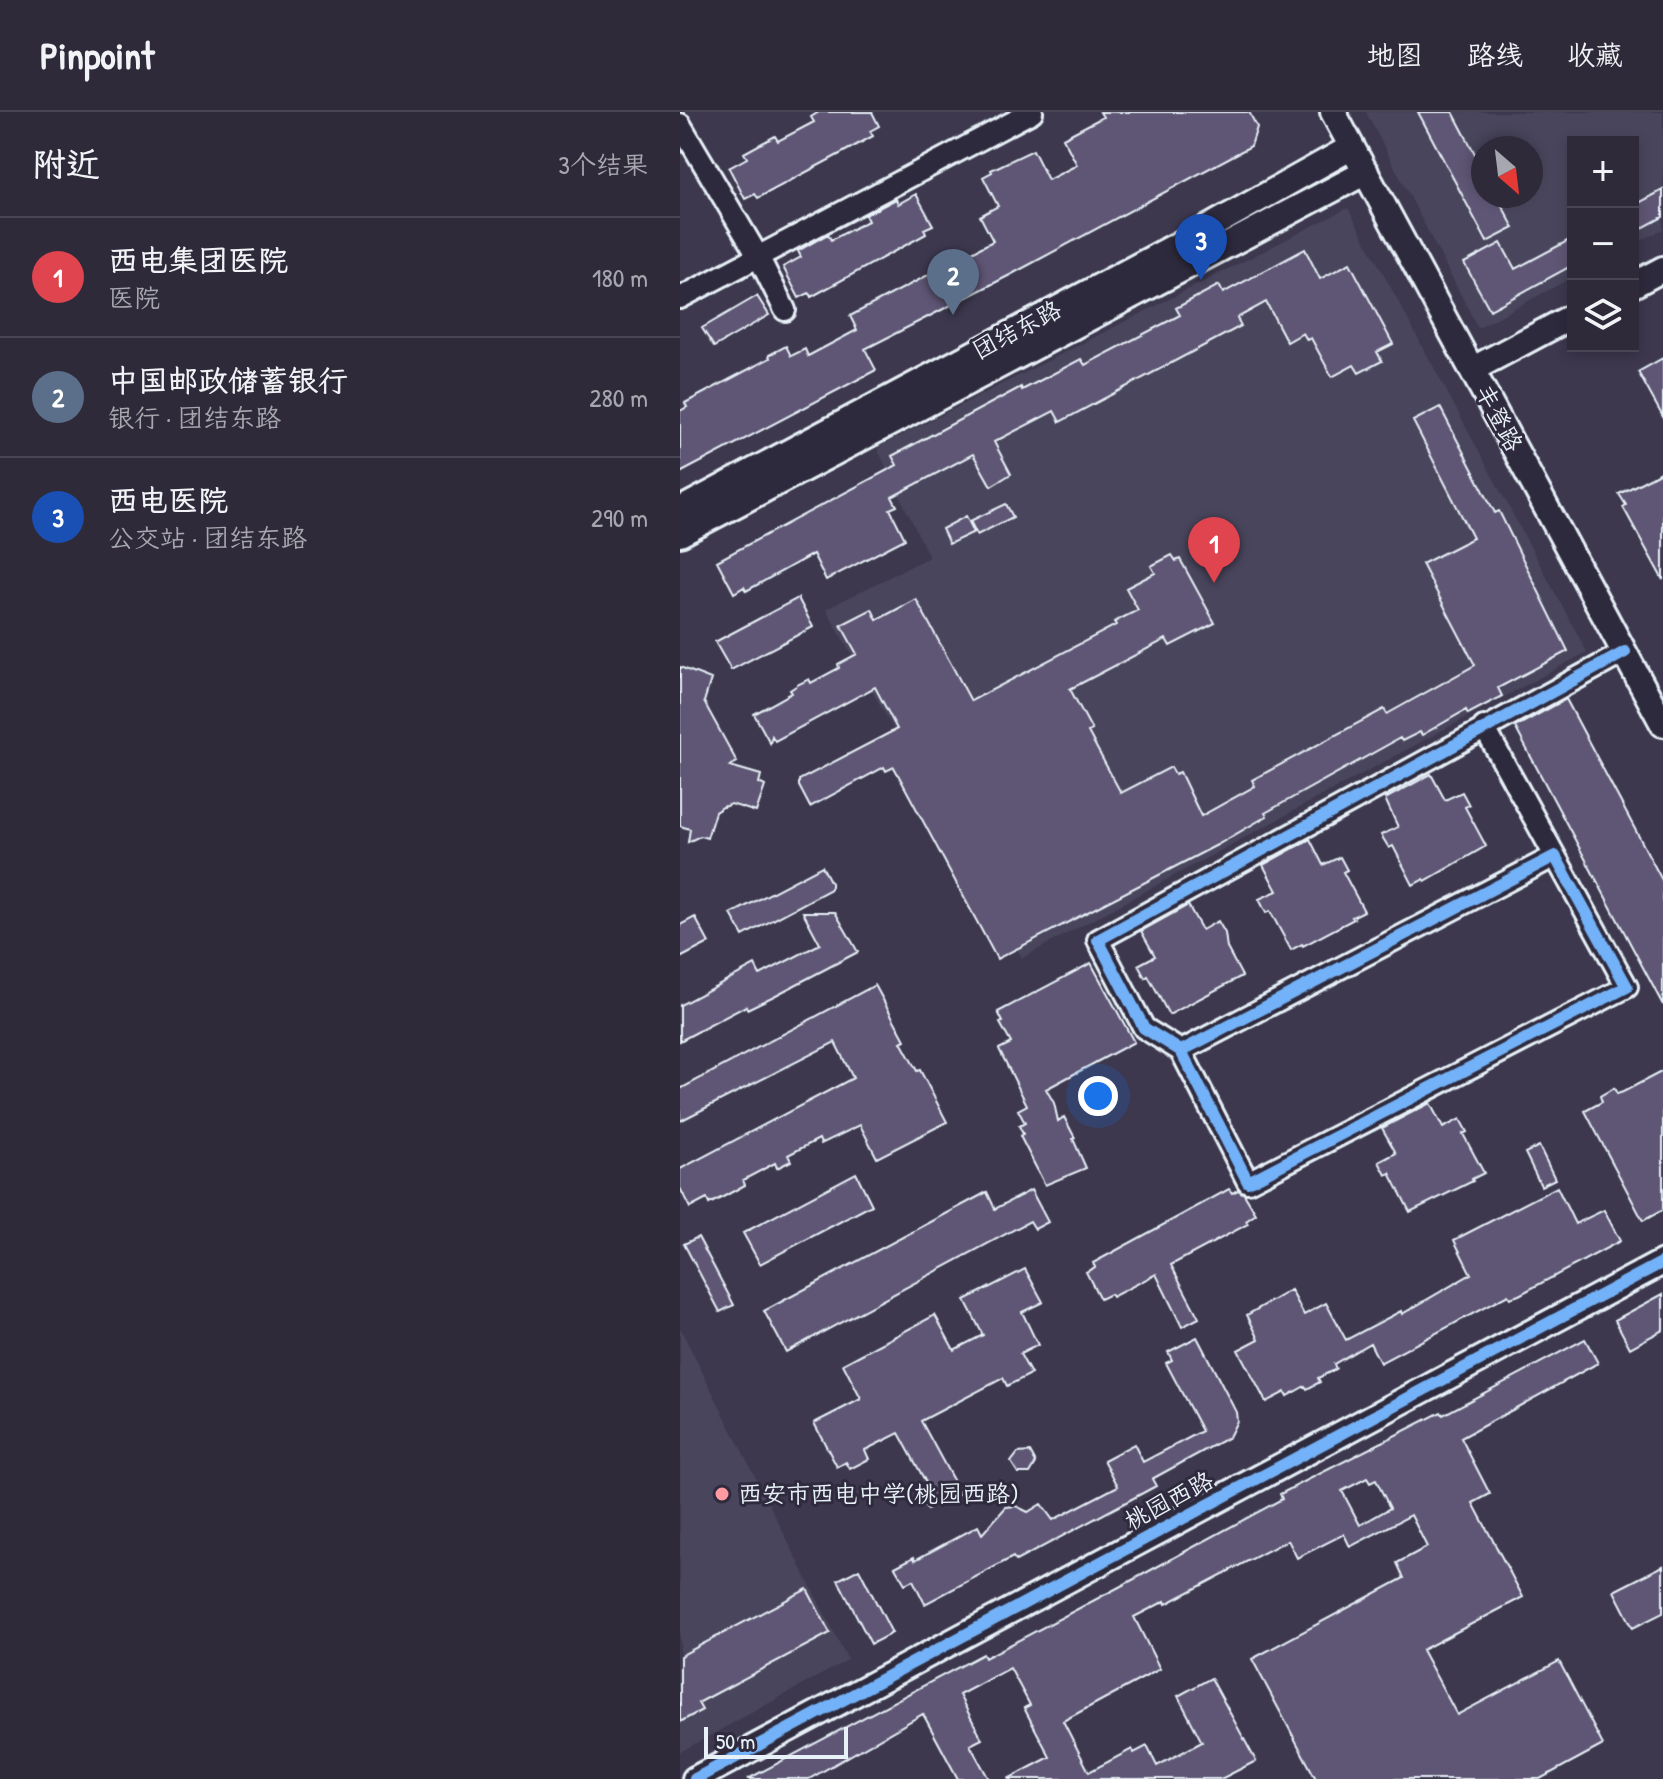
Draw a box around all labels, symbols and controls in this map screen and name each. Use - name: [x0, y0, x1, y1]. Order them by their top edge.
- text: Pinpoint: [40, 29, 154, 81]
- text: 地图: [1367, 36, 1423, 74]
- text: 路线: [1467, 36, 1523, 74]
- text: 收藏: [1567, 36, 1623, 74]
- north arrow: [1471, 136, 1543, 208]
- map controls: [1567, 136, 1639, 352]
- button: +: [1567, 136, 1639, 208]
- text: 附近: [32, 141, 100, 187]
- text: 3个结果: [558, 147, 648, 182]
- button: −: [1567, 208, 1639, 280]
- pin: 3: [1175, 214, 1227, 280]
- text: 西电集团医院: [108, 240, 288, 280]
- pin: 2: [927, 249, 979, 315]
- text: 1: [53, 260, 63, 295]
- text: 180 m: [592, 260, 648, 295]
- text: 医院: [108, 280, 160, 315]
- button: layers: [1567, 280, 1639, 352]
- street label: 团结东路: [967, 292, 1066, 366]
- text: 中国邮政储蓄银行: [108, 360, 348, 400]
- street label: 丰登路: [1469, 378, 1531, 457]
- text: 2: [52, 380, 64, 415]
- text: 280 m: [589, 380, 648, 415]
- text: 银行 · 团结东路: [108, 400, 281, 435]
- text: 西电医院: [108, 480, 228, 520]
- text: 3: [52, 500, 64, 535]
- text: 290 m: [591, 500, 648, 535]
- pin: 1: [1188, 517, 1240, 583]
- text: 公交站 · 团结东路: [108, 520, 307, 555]
- your location: [1078, 1076, 1118, 1116]
- street label: 桃园西路: [1119, 1463, 1218, 1537]
- place label: 西安市西电中学(桃园西路): [738, 1477, 1019, 1509]
- marker: 西安市西电中学(桃园西路): [713, 1485, 731, 1503]
- scale bar: [704, 1723, 848, 1759]
- text: 50 m: [716, 1726, 755, 1756]

